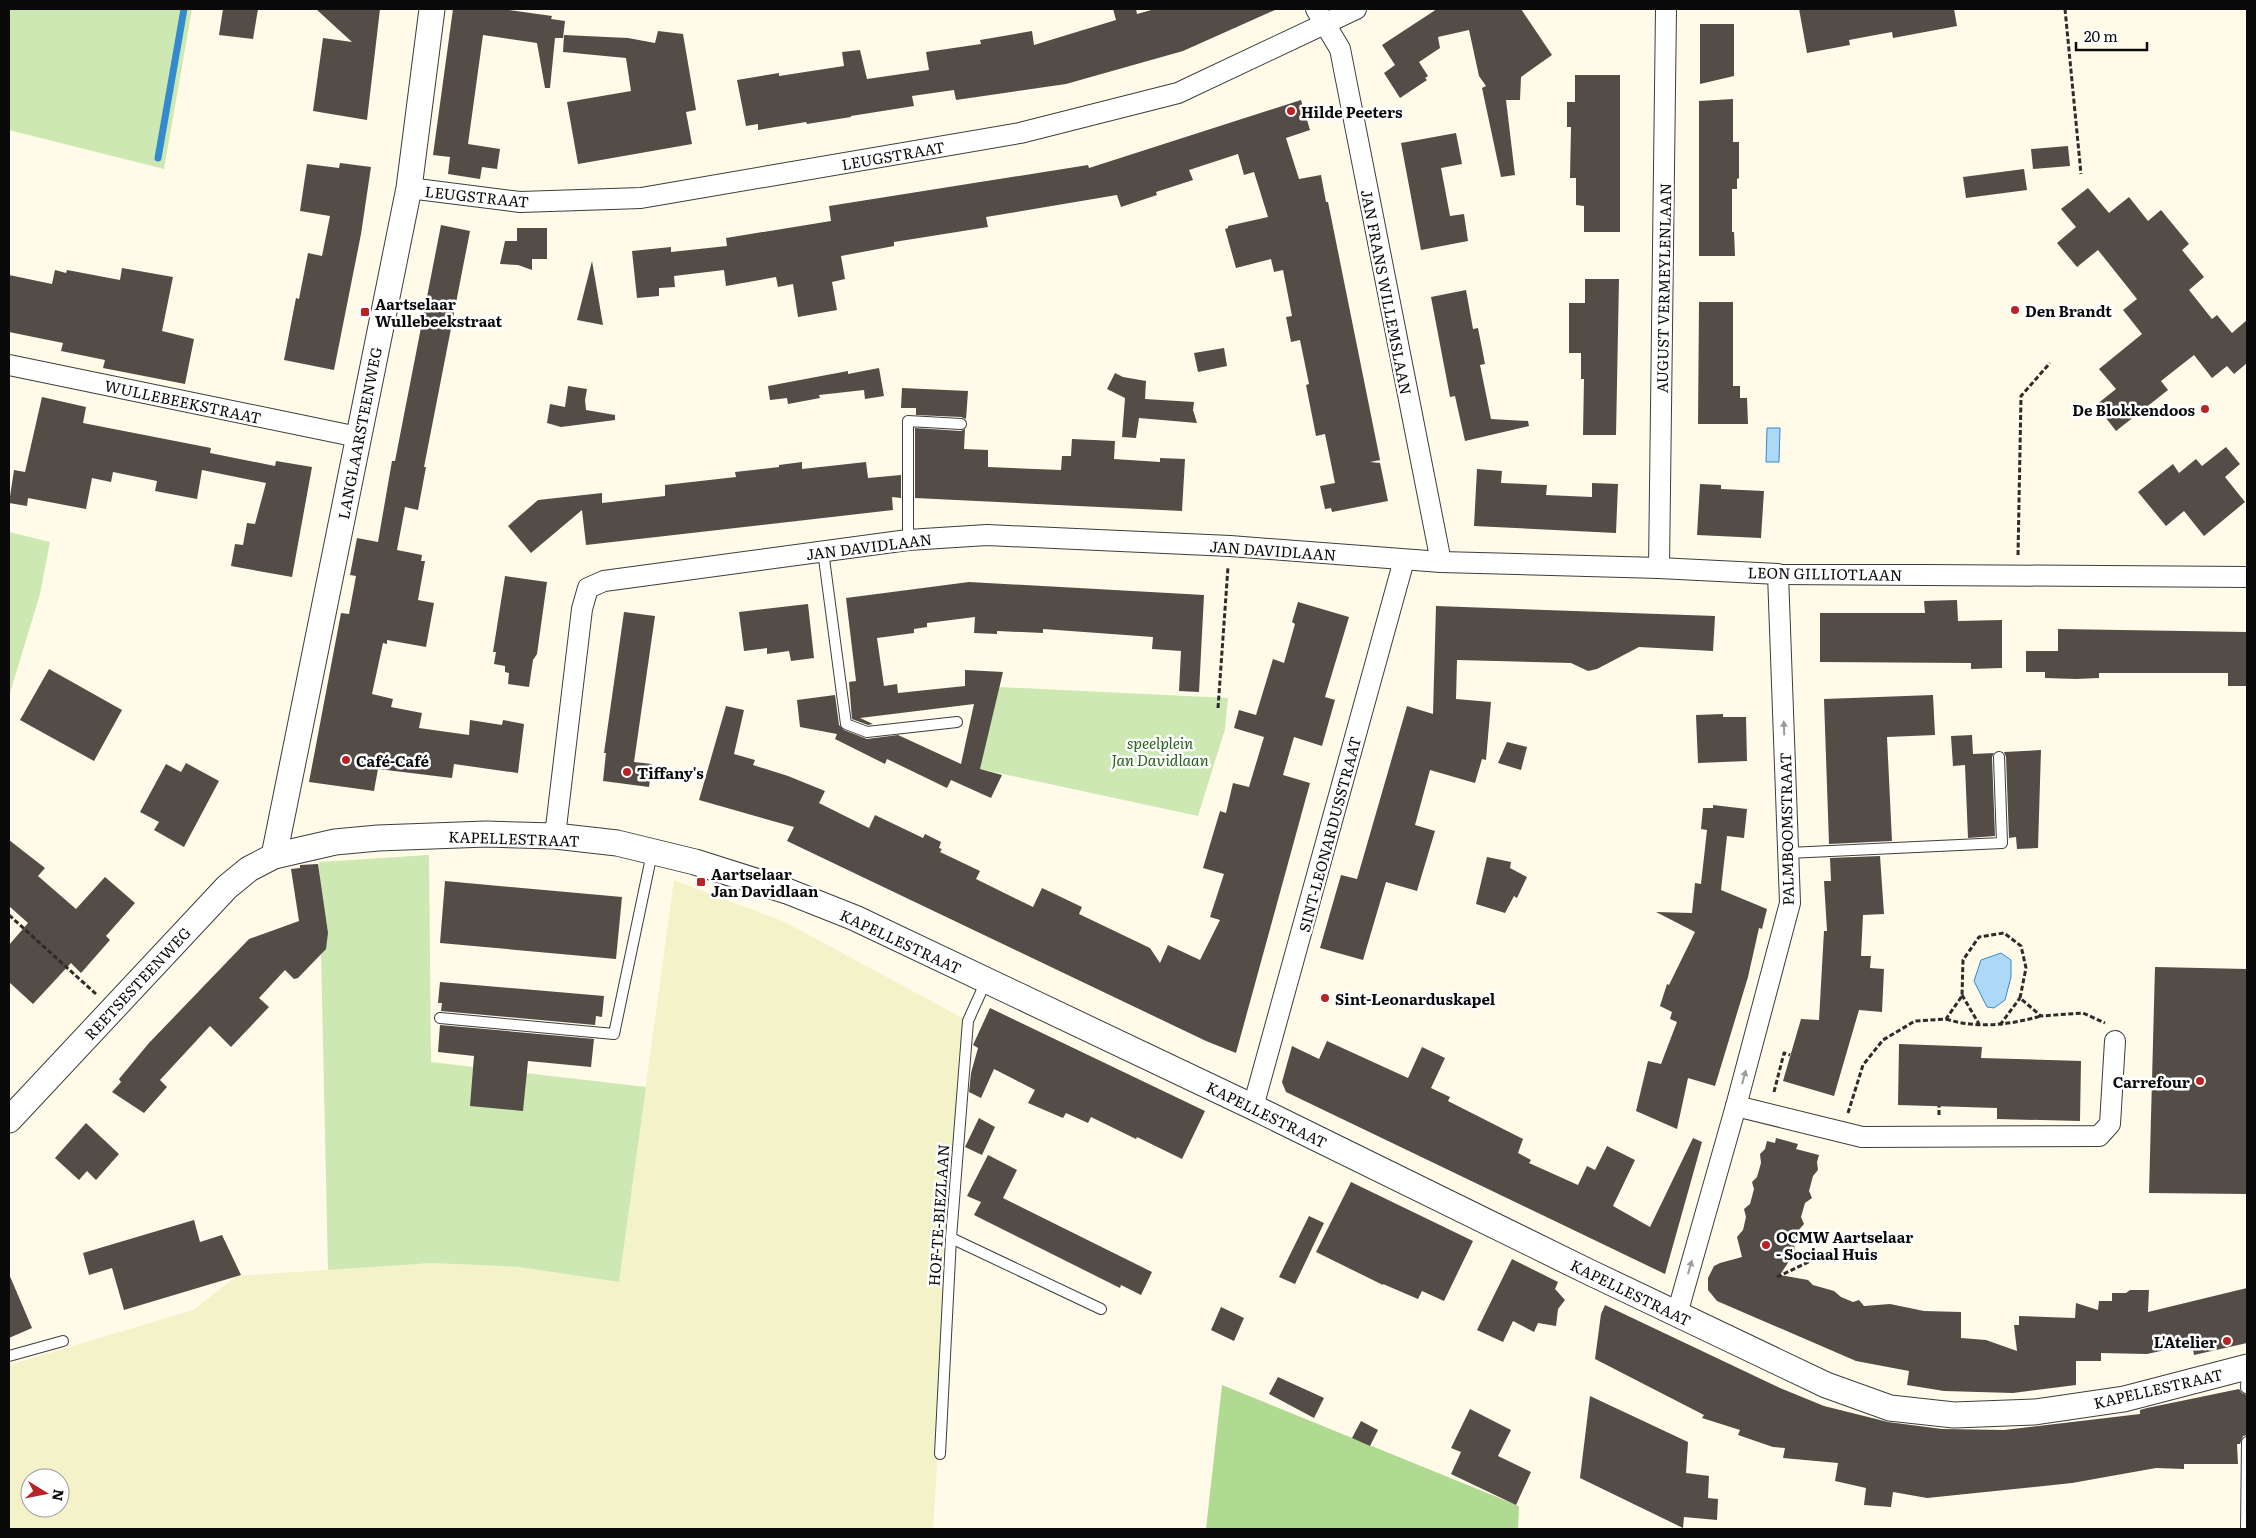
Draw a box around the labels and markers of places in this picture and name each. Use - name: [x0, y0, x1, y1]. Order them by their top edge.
- place label: Hilde Peeters: [1301, 100, 1403, 123]
- marker: Hilde Peeters: [1285, 105, 1297, 117]
- place label: Aartselaar Wullebeekstraat: [375, 292, 503, 332]
- place label: Den Brandt: [2025, 299, 2112, 322]
- marker: Den Brandt: [2009, 304, 2021, 316]
- marker: Aartselaar Wullebeekstraat: [359, 306, 371, 318]
- place label: De Blokkendoos: [2072, 398, 2196, 421]
- marker: De Blokkendoos: [2199, 403, 2211, 415]
- place label: Café-Café: [356, 749, 429, 772]
- marker: Café-Café: [340, 754, 352, 766]
- place label: Tiffany's: [637, 761, 704, 784]
- marker: Tiffany's: [621, 766, 633, 778]
- place label: Aartselaar Jan Davidlaan: [711, 862, 819, 902]
- marker: Aartselaar Jan Davidlaan: [695, 876, 707, 888]
- place label: Sint-Leonarduskapel: [1335, 987, 1496, 1010]
- marker: Sint-Leonarduskapel: [1319, 992, 1331, 1004]
- place label: Carrefour: [2113, 1070, 2190, 1093]
- marker: Carrefour: [2194, 1075, 2206, 1087]
- place label: OCMW Aartselaar - Sociaal Huis: [1776, 1225, 1913, 1265]
- marker: OCMW Aartselaar - Sociaal Huis: [1760, 1239, 1772, 1251]
- place label: L'Atelier: [2154, 1330, 2217, 1353]
- marker: L'Atelier: [2221, 1335, 2233, 1347]

